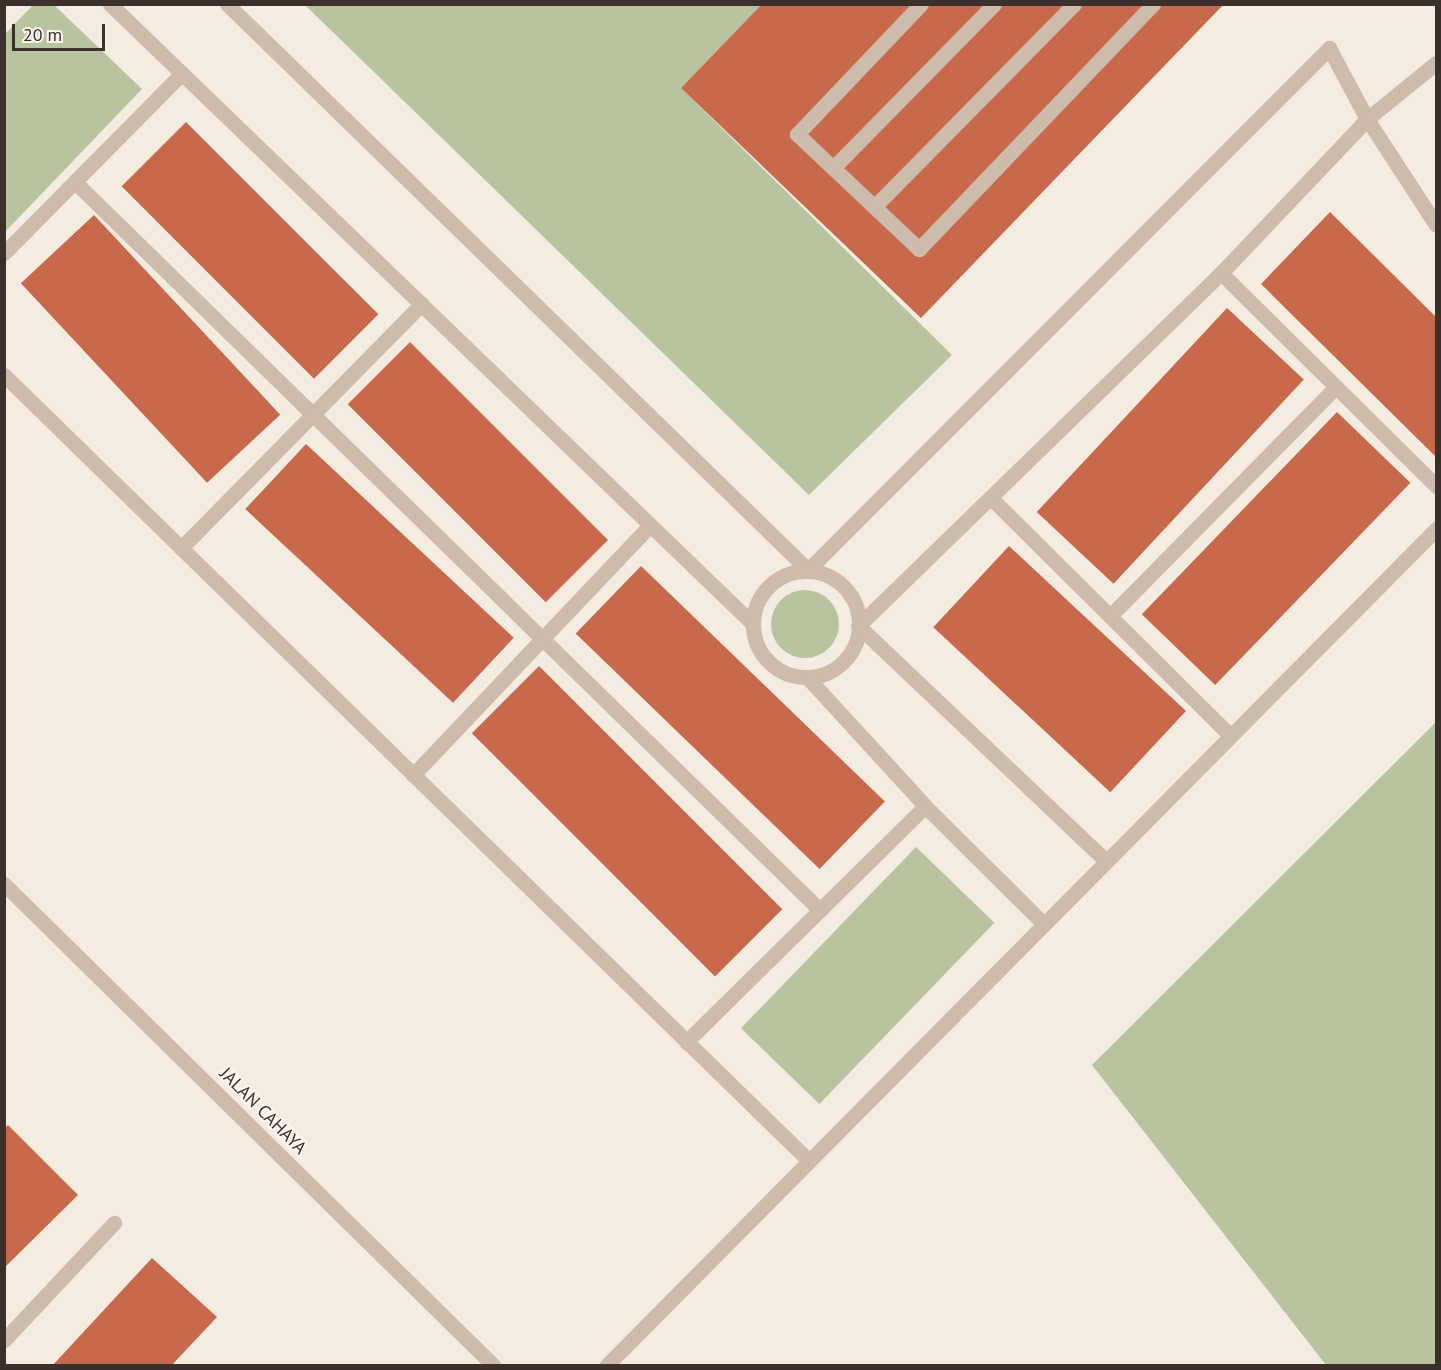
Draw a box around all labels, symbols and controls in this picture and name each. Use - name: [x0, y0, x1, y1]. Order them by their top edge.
- scale bar: [15, 12, 108, 50]
- text: 20 m: [23, 23, 62, 46]
- street label: JALAN CAHAYA: [215, 1063, 311, 1159]

